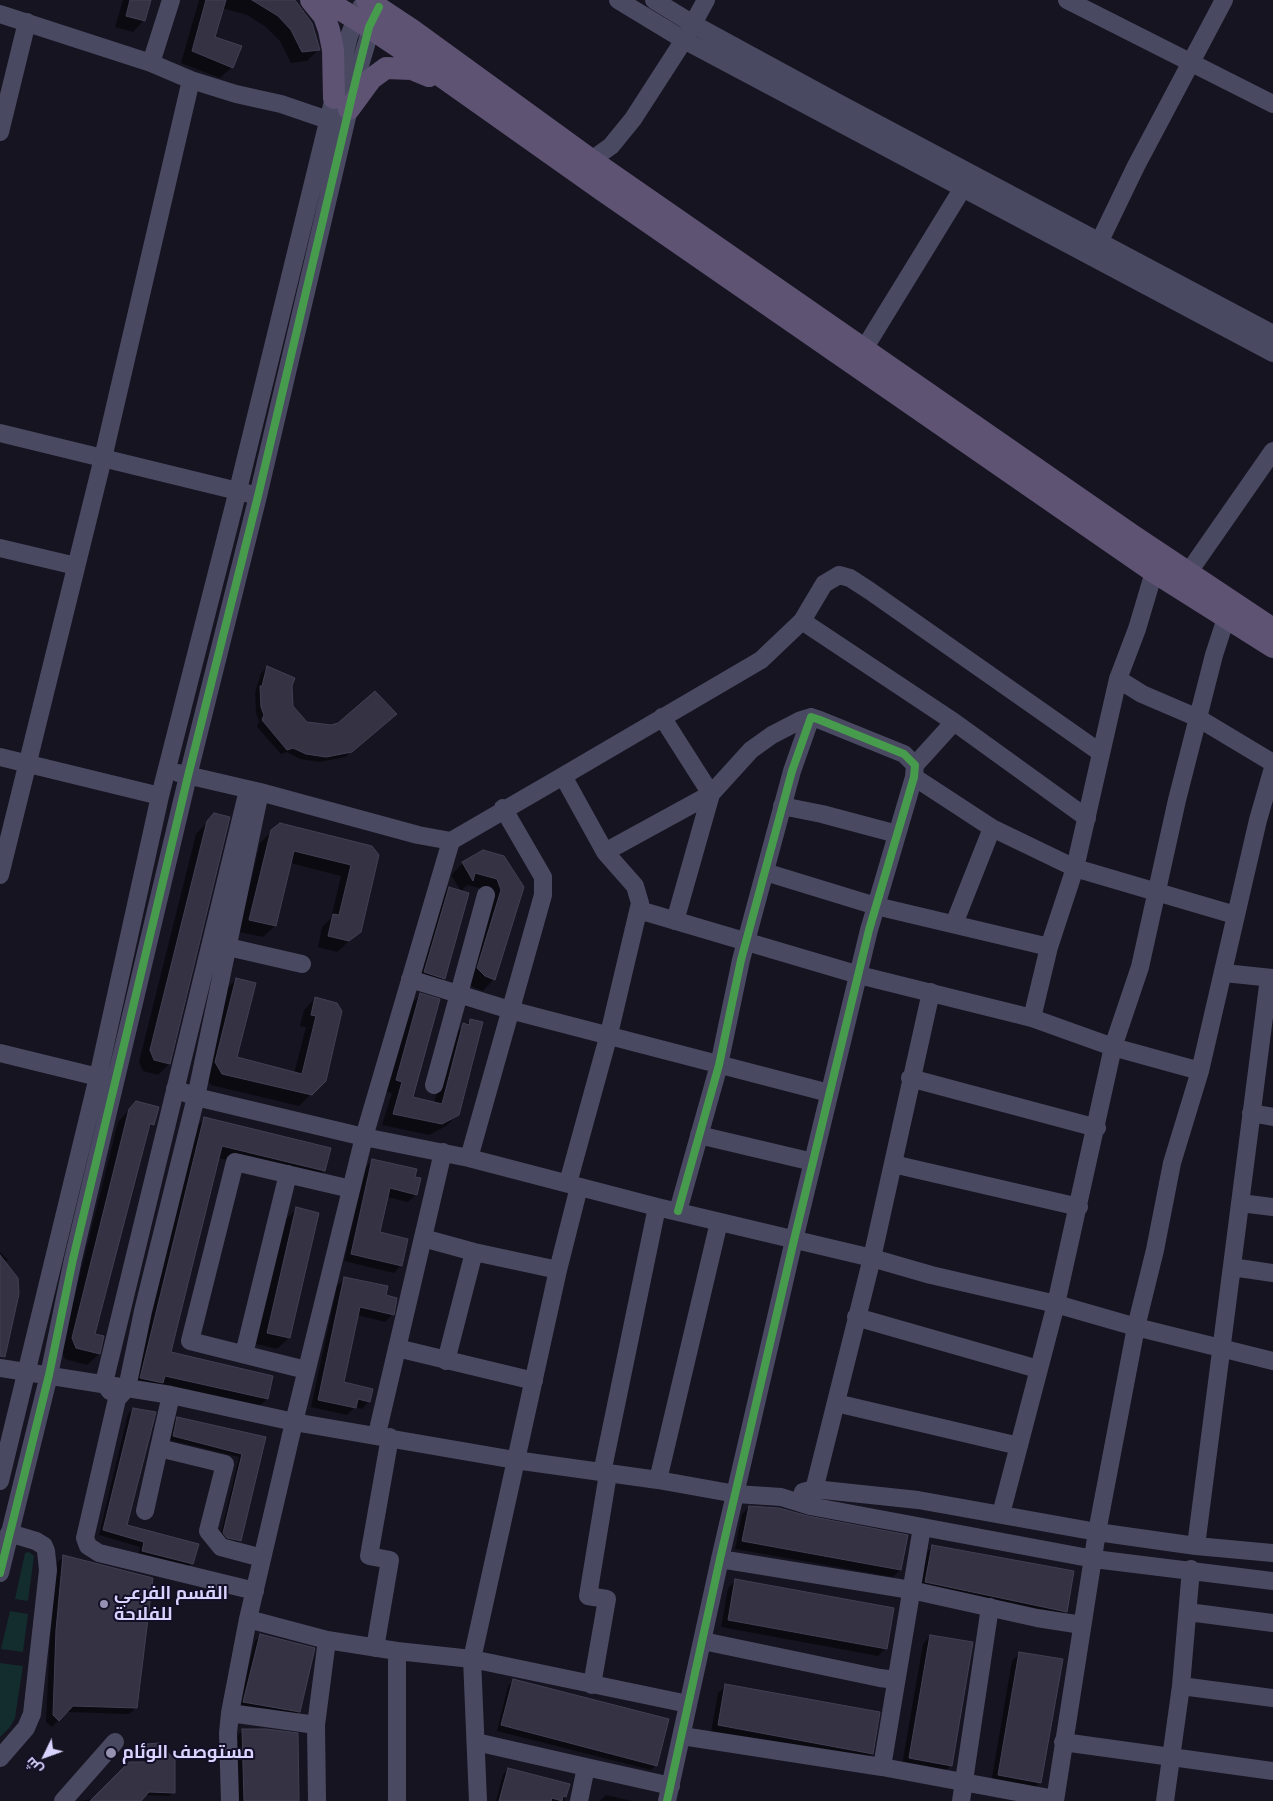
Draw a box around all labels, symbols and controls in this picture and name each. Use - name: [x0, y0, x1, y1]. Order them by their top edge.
- place label: القسم الفرعي للفلاحة: [114, 1583, 228, 1626]
- marker: القسم الفرعي للفلاحة: [98, 1598, 110, 1610]
- north arrow: [20, 1731, 70, 1781]
- place label: مستوصف الوئام: [122, 1742, 254, 1764]
- marker: مستوصف الوئام: [104, 1746, 118, 1760]
- text: ش: [22, 1754, 46, 1778]

